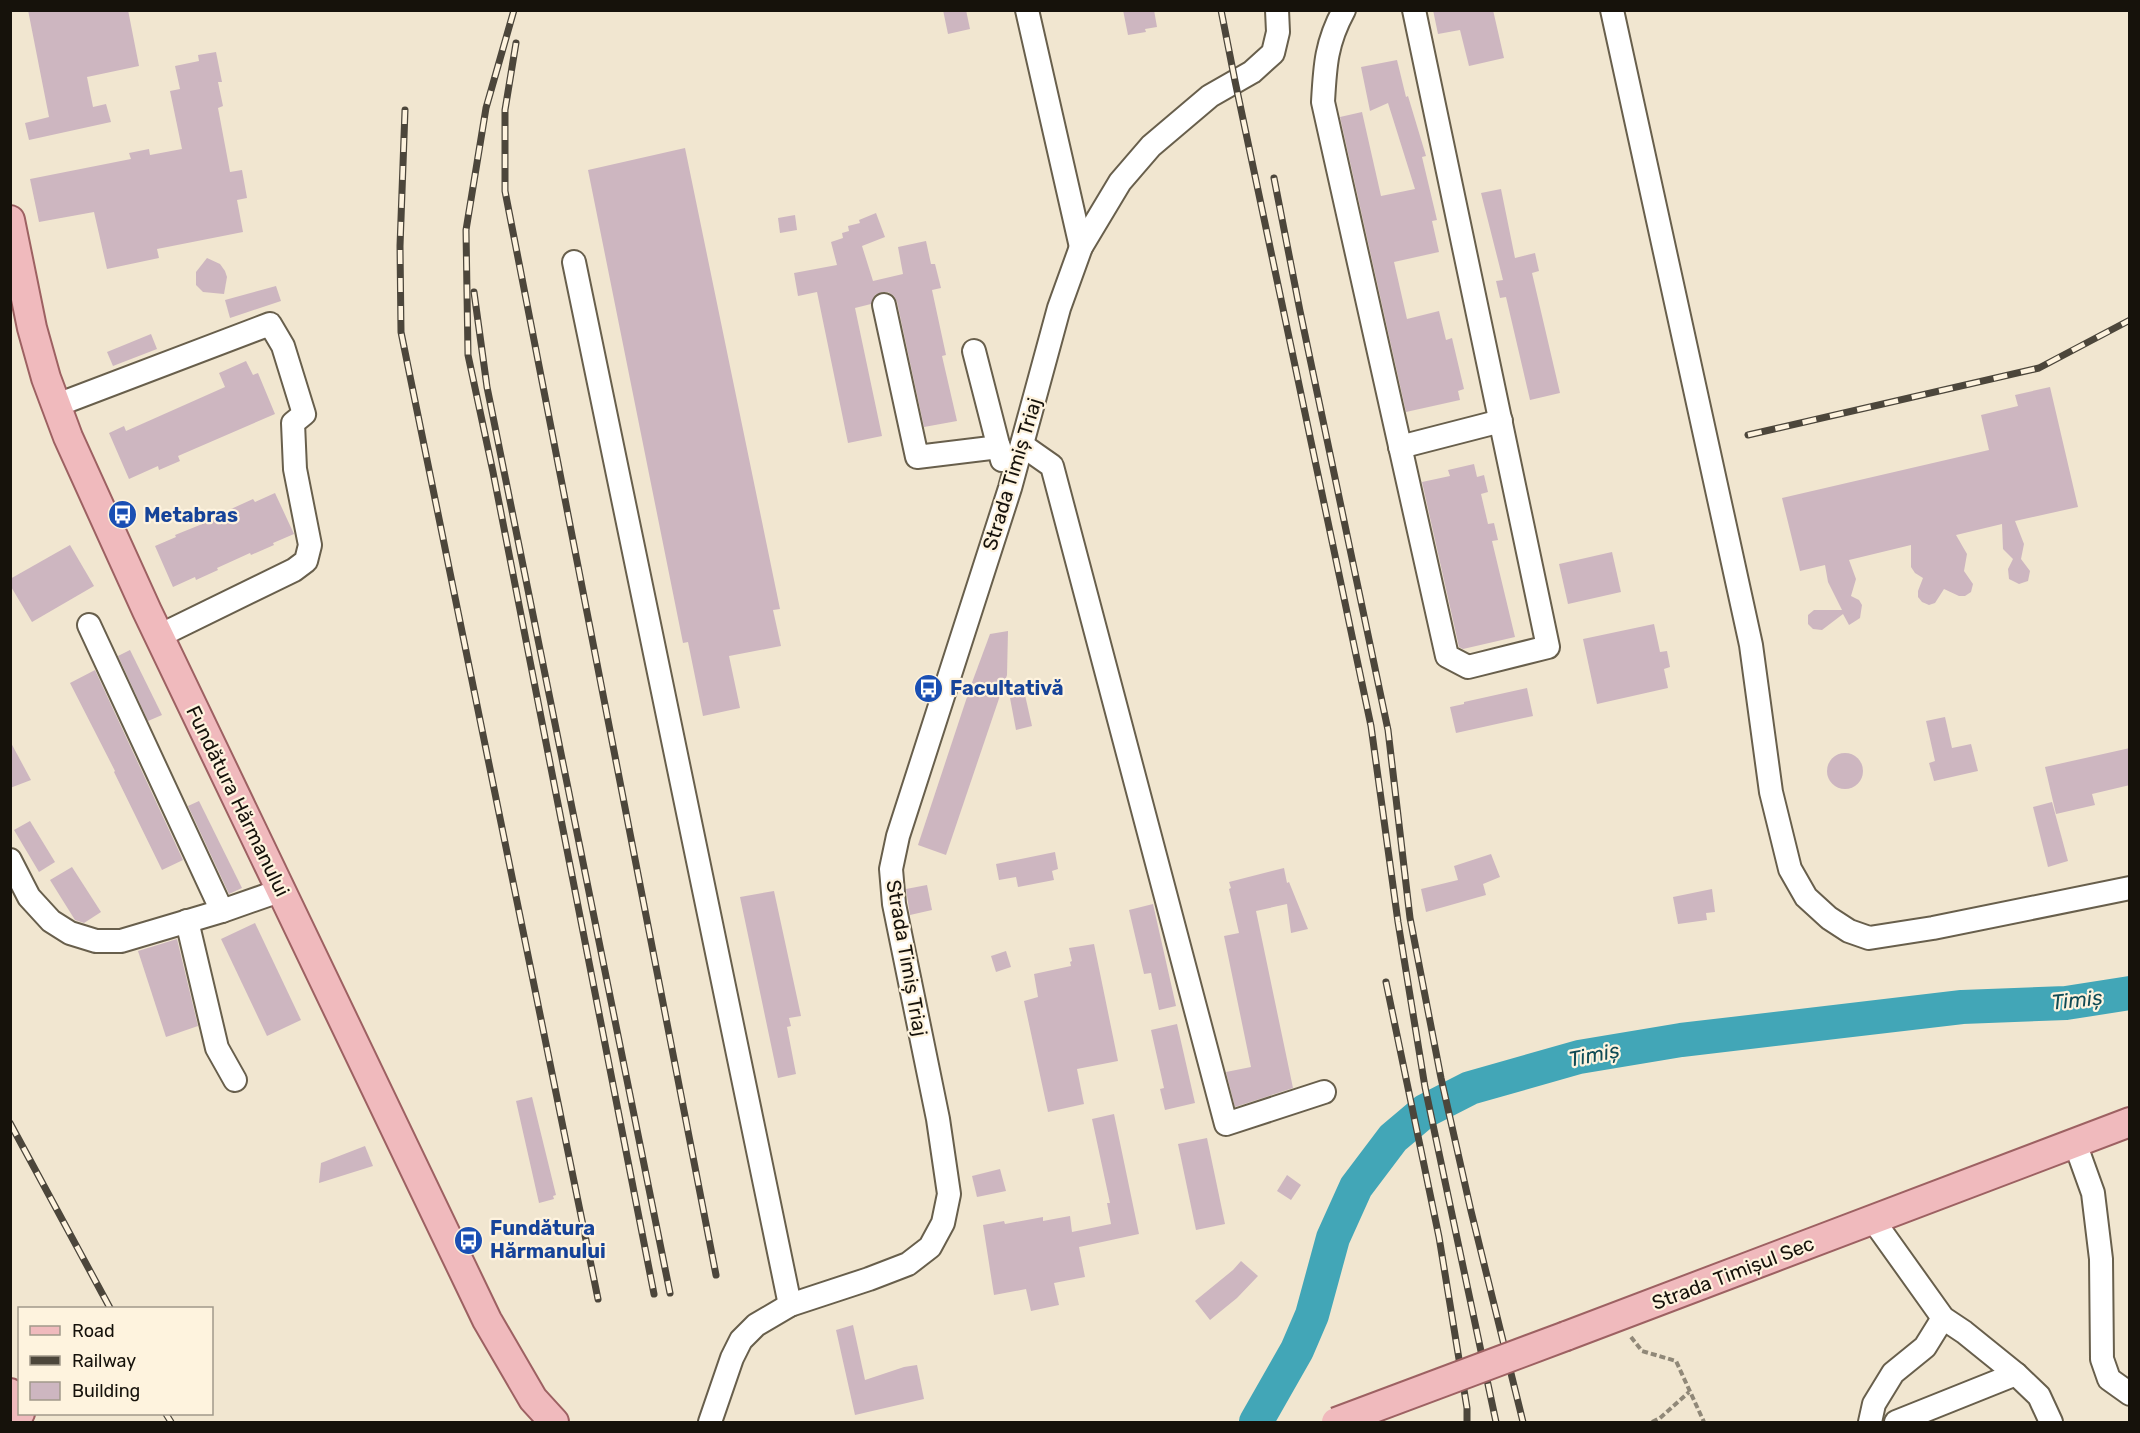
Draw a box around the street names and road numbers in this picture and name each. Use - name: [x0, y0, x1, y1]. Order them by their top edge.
- street label: Strada Timiș Triaj: [977, 395, 1047, 553]
- street label: Fundătura Hărmanului: [181, 702, 295, 900]
- street label: Strada Timiș Triaj: [881, 878, 933, 1038]
- street label: Strada Timișul Sec: [1649, 1231, 1817, 1315]

